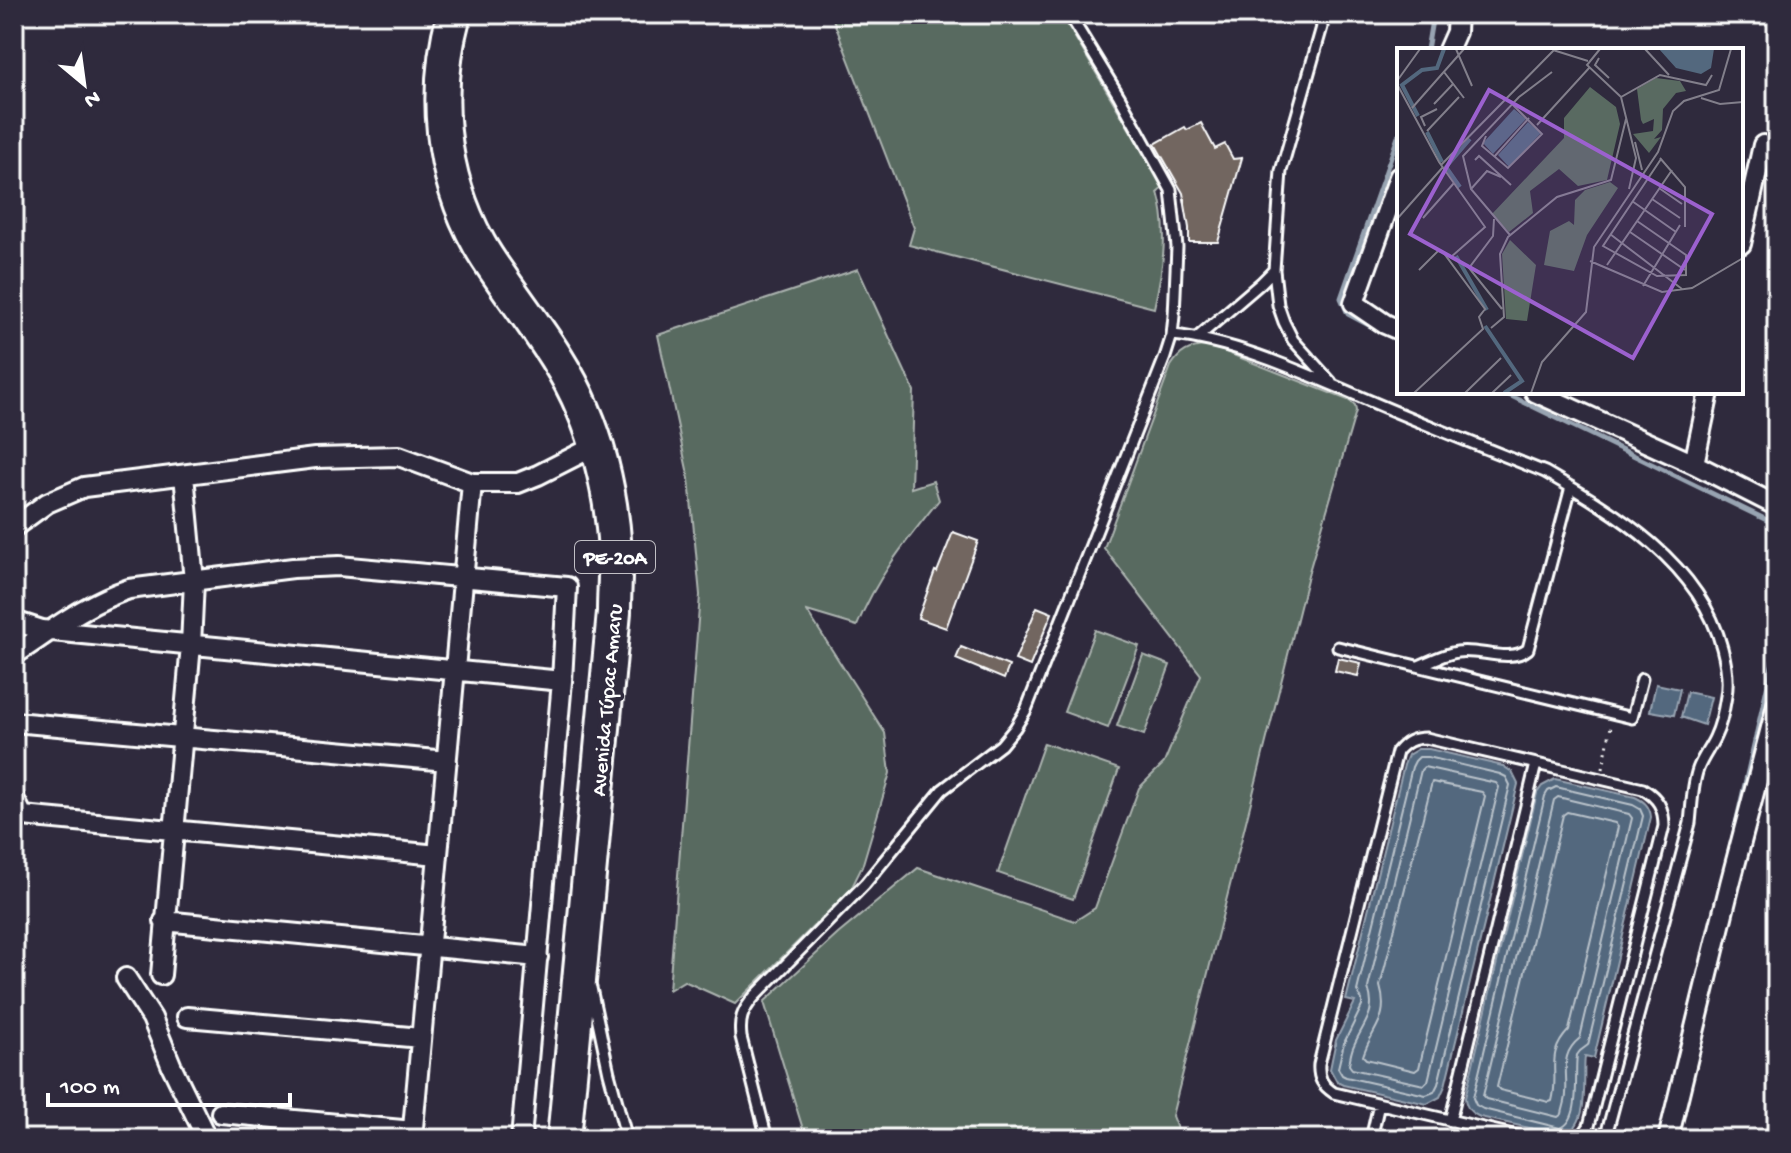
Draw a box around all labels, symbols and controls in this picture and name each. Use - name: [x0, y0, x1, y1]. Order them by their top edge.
- north arrow: [44, 44, 124, 124]
- inset map: [1397, 48, 1743, 394]
- text: N: [79, 83, 104, 113]
- road number: PE-20A: [575, 541, 655, 573]
- street label: Avenida Túpac Amaru: [588, 603, 630, 798]
- scale bar: [48, 1057, 290, 1107]
- text: 100 m: [59, 1074, 120, 1103]

